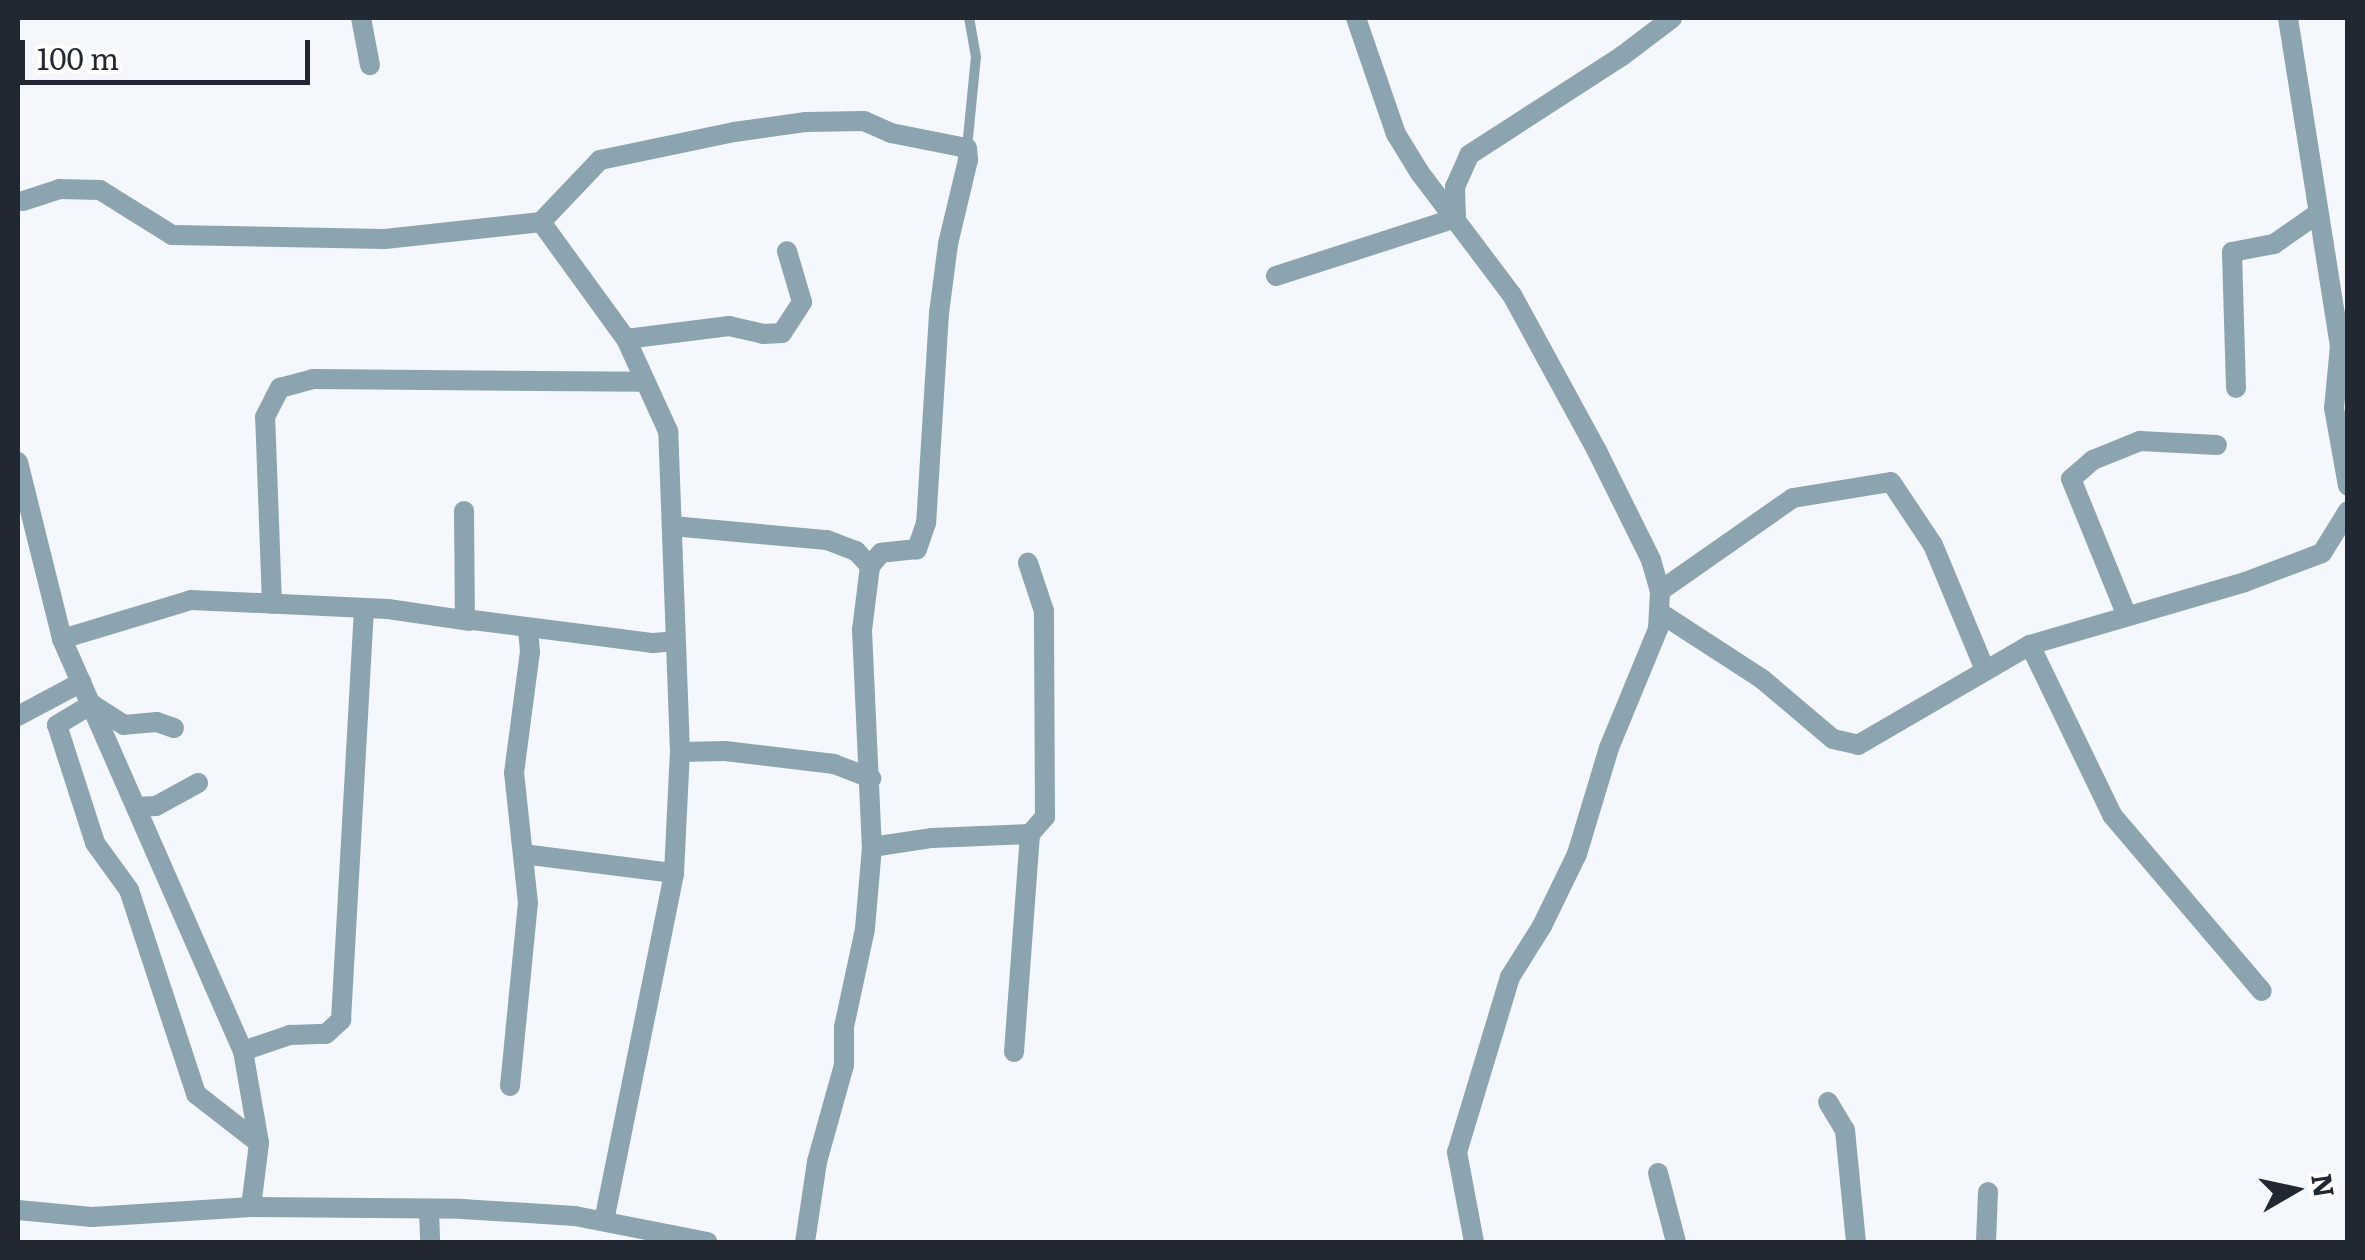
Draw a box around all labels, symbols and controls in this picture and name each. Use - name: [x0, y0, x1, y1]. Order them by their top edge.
- scale bar: [25, 20, 315, 82]
- text: 100 m: [37, 35, 119, 79]
- north arrow: [2245, 1140, 2345, 1240]
- text: N: [2302, 1170, 2347, 1200]

